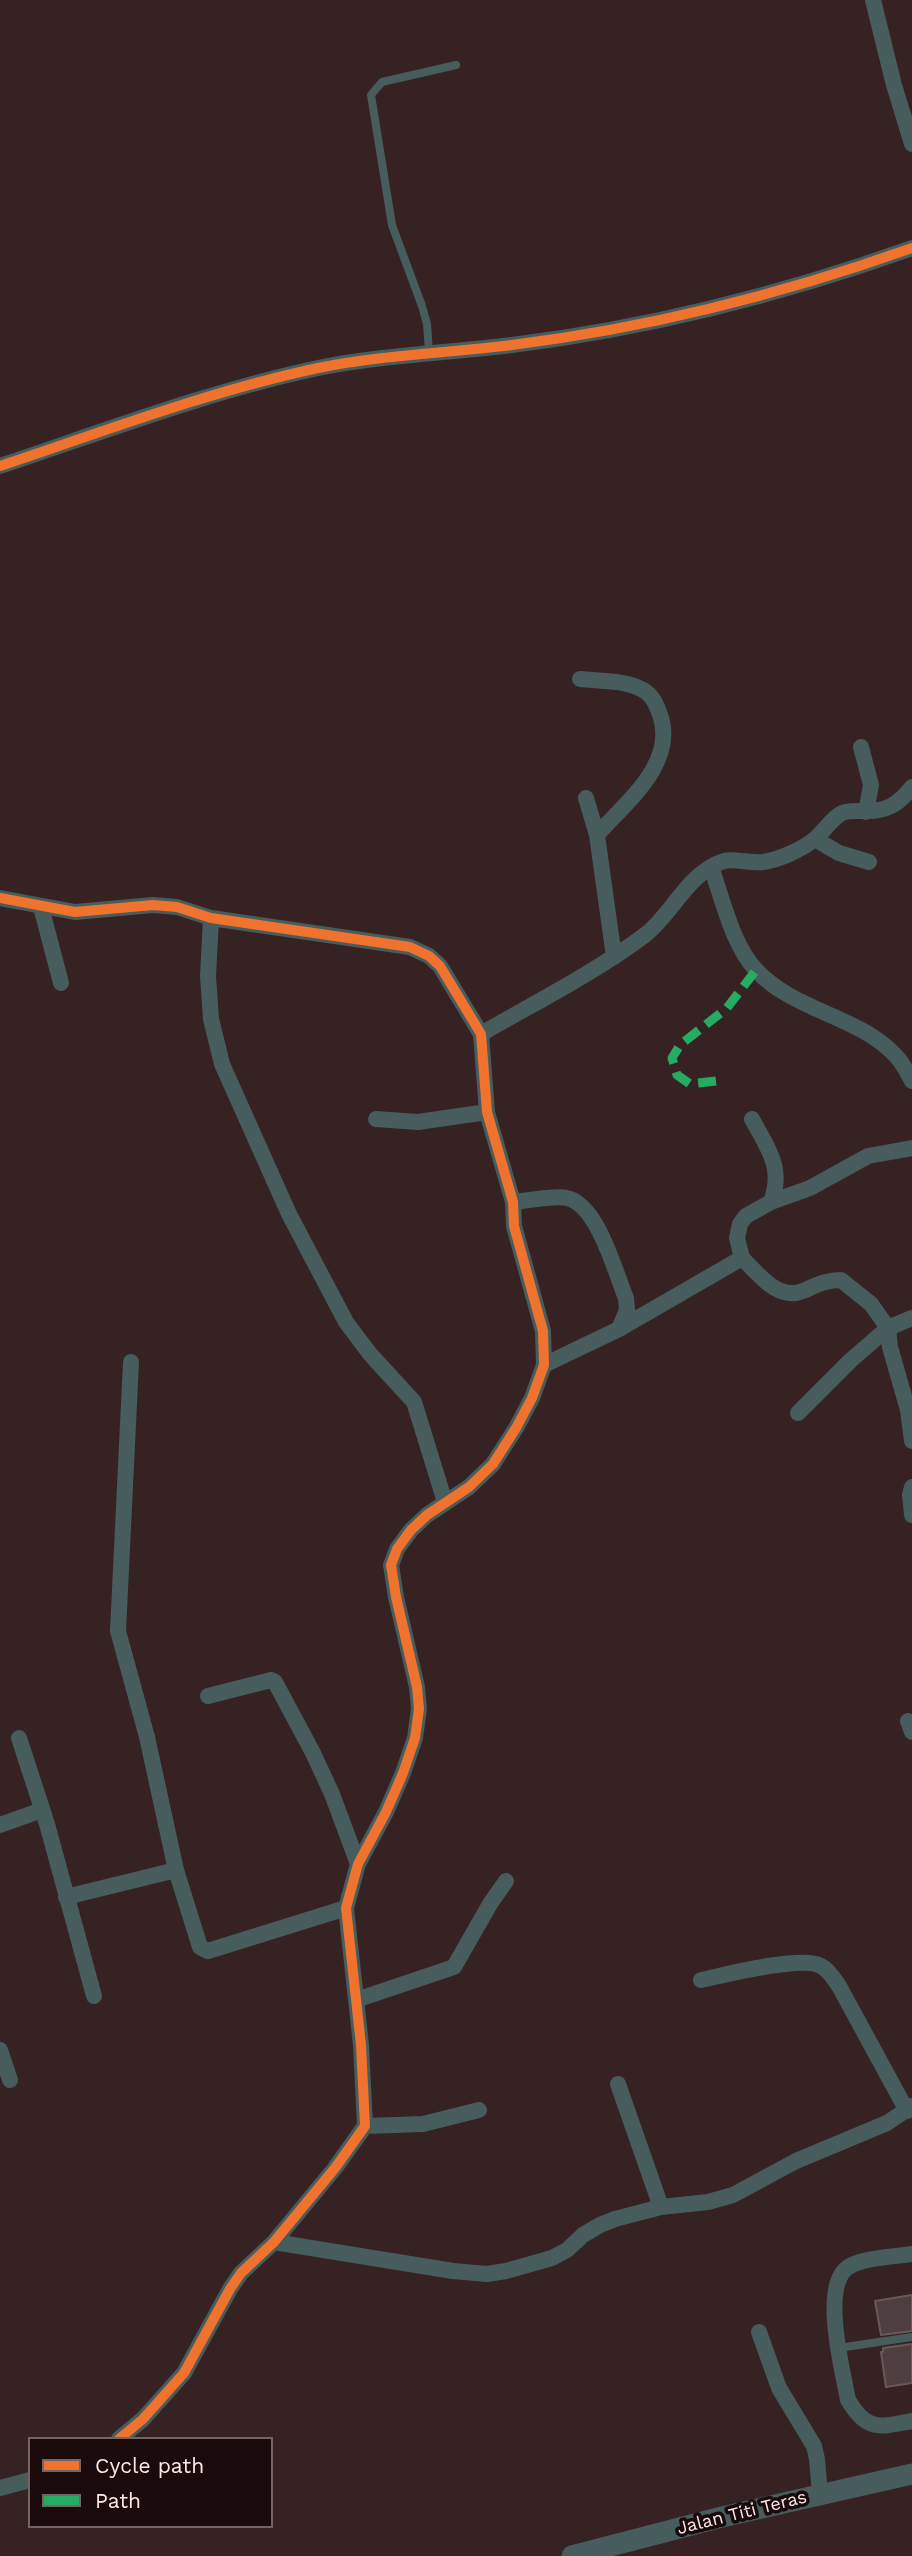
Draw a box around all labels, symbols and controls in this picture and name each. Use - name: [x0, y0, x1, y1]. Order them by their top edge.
- legend: [28, 2437, 273, 2528]
- text: Cycle path: [95, 2453, 204, 2478]
- street label: Jalan Titi Teras: [675, 2486, 809, 2540]
- text: Path: [95, 2488, 141, 2513]

